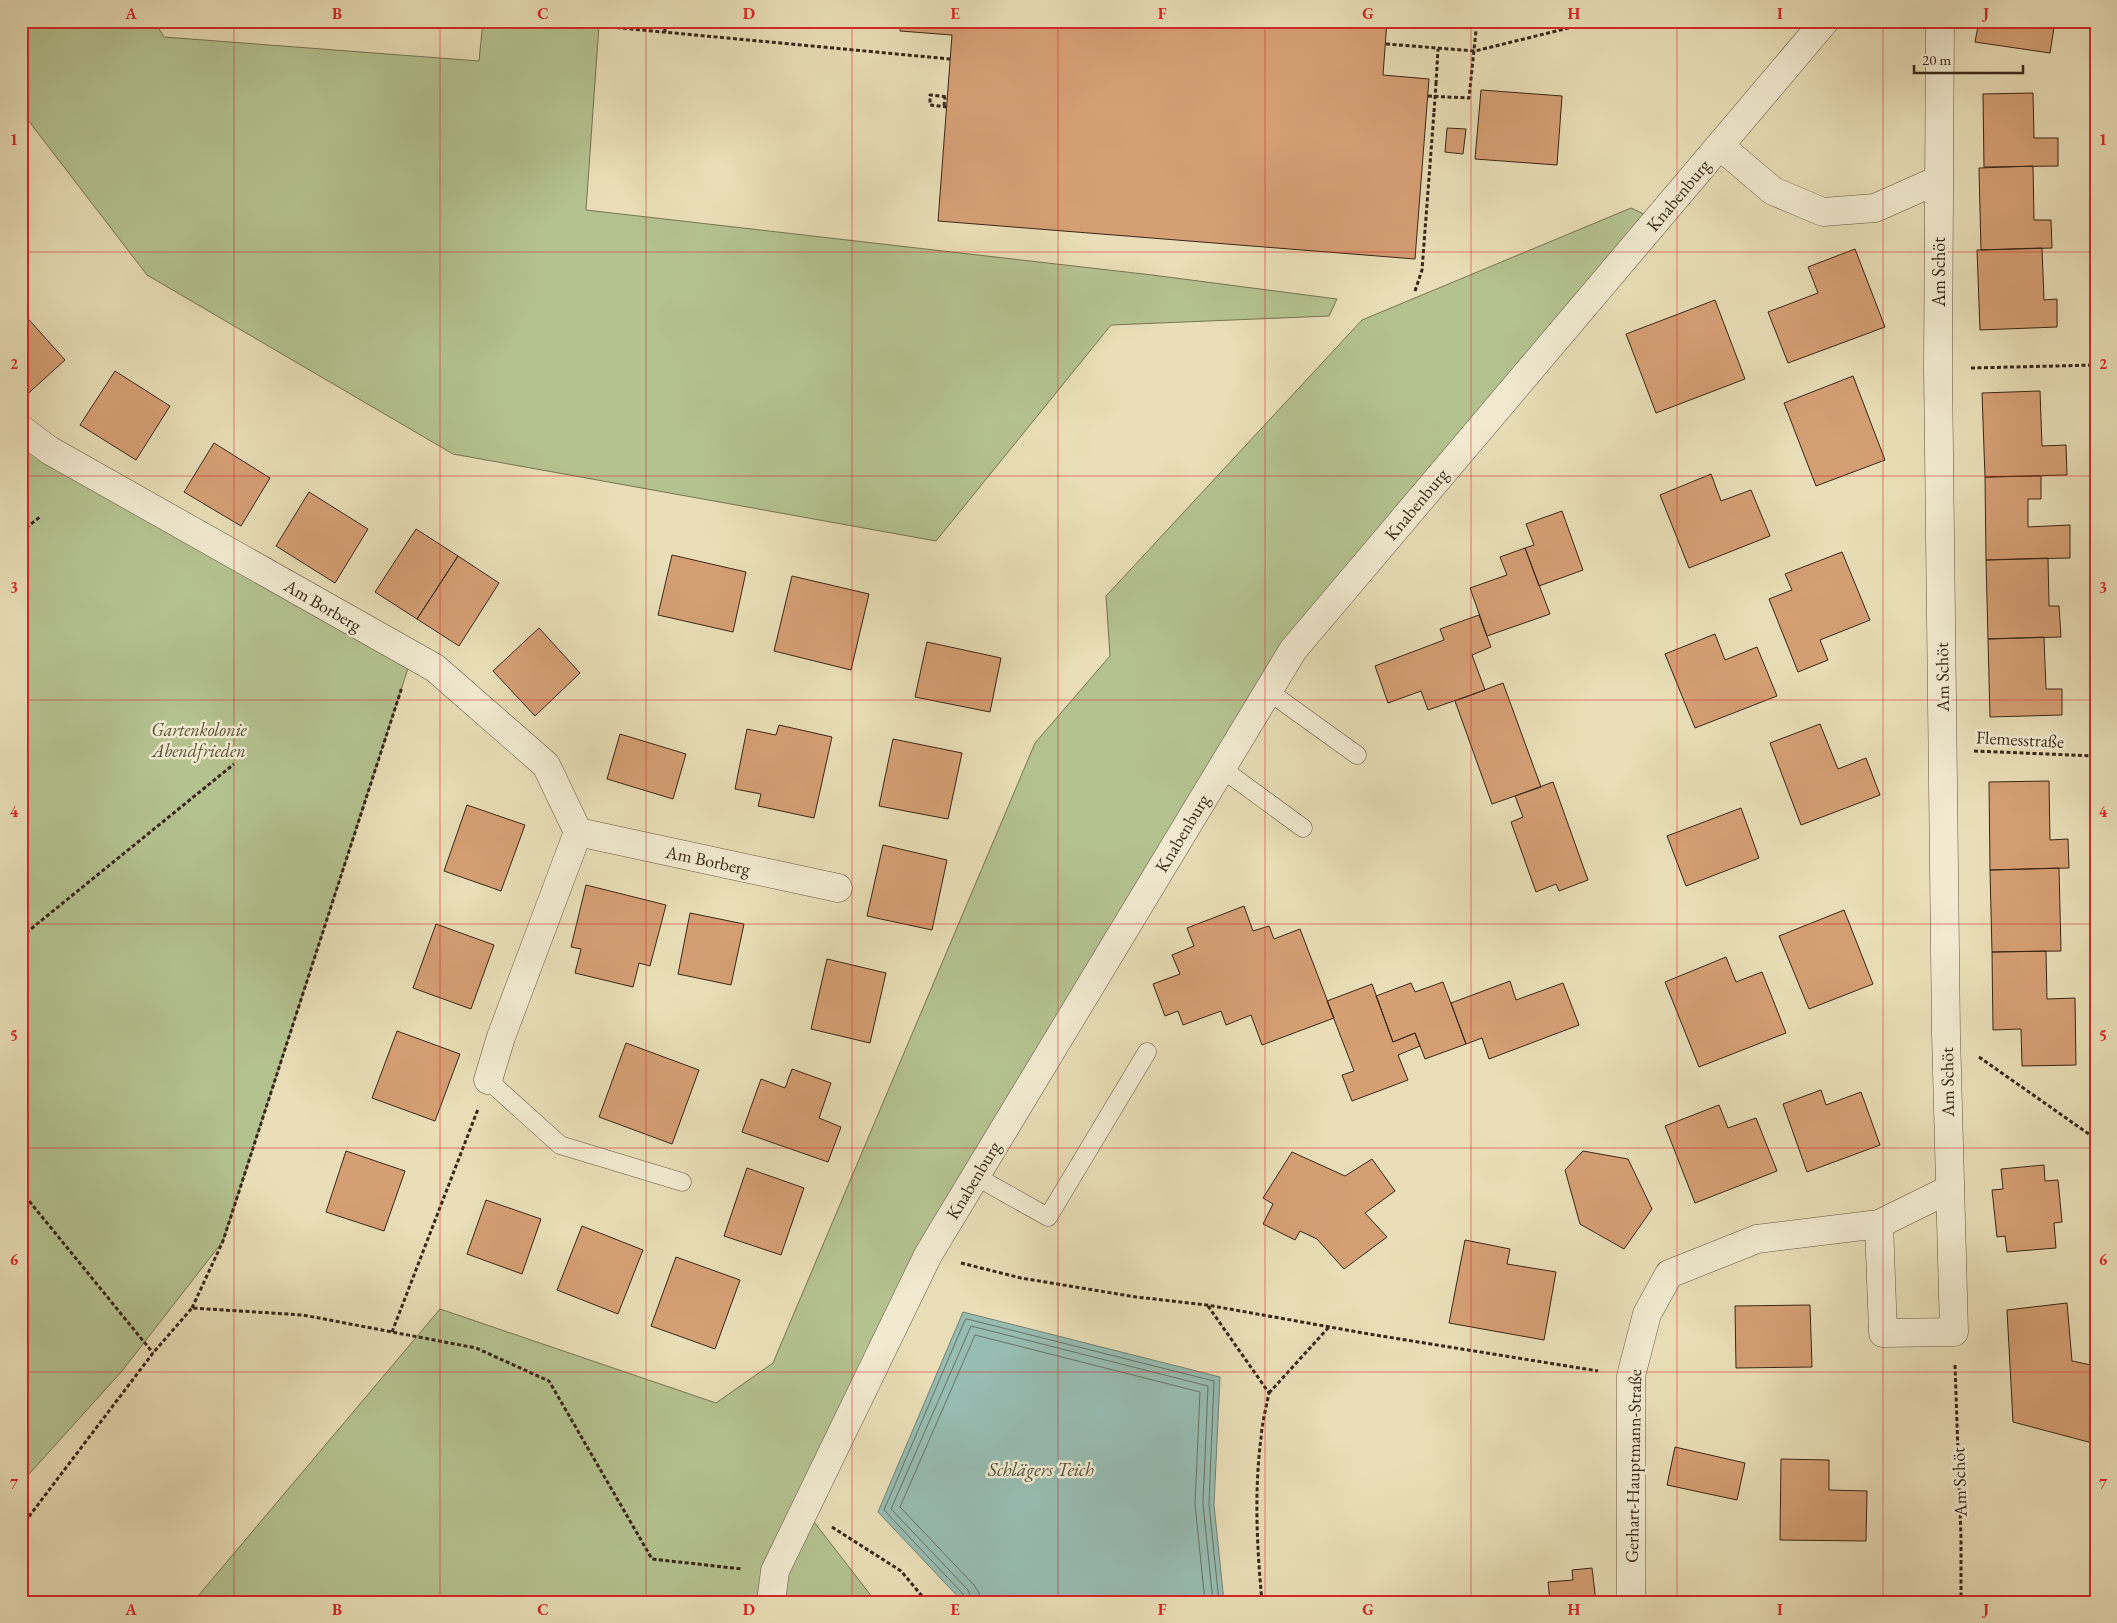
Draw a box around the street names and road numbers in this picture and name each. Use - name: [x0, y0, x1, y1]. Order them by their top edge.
- street label: Knabenburg: [1641, 154, 1715, 236]
- street label: Am Schöt: [1927, 237, 1950, 308]
- street label: Knabenburg: [1379, 463, 1453, 545]
- street label: Am Borberg: [279, 573, 366, 636]
- street label: Am Schöt: [1930, 642, 1954, 713]
- street label: Flemesstraße: [1975, 725, 2065, 753]
- street label: Knabenburg: [1150, 790, 1214, 876]
- street label: Am Borberg: [663, 840, 752, 880]
- street label: Am Schöt: [1935, 1047, 1959, 1118]
- street label: Knabenburg: [941, 1137, 1005, 1223]
- street label: Gerhart-Hauptmann-Straße: [1620, 1369, 1646, 1563]
- street label: Am Schöt: [1946, 1446, 1972, 1518]

